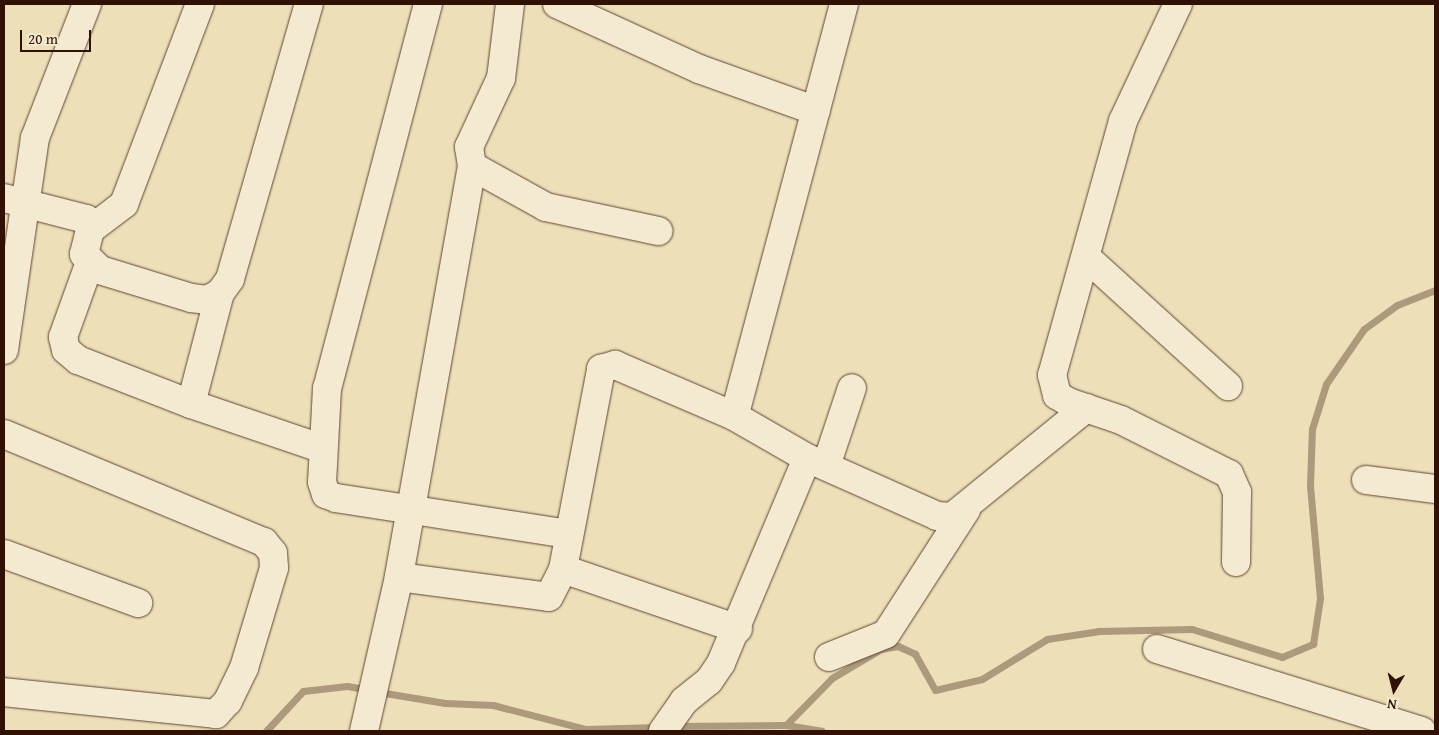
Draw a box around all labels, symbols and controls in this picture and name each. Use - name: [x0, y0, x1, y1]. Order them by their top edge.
- scale bar: [22, 20, 94, 52]
- text: 20 m: [28, 28, 58, 49]
- north arrow: [1369, 665, 1419, 715]
- text: N: [1386, 694, 1398, 715]

